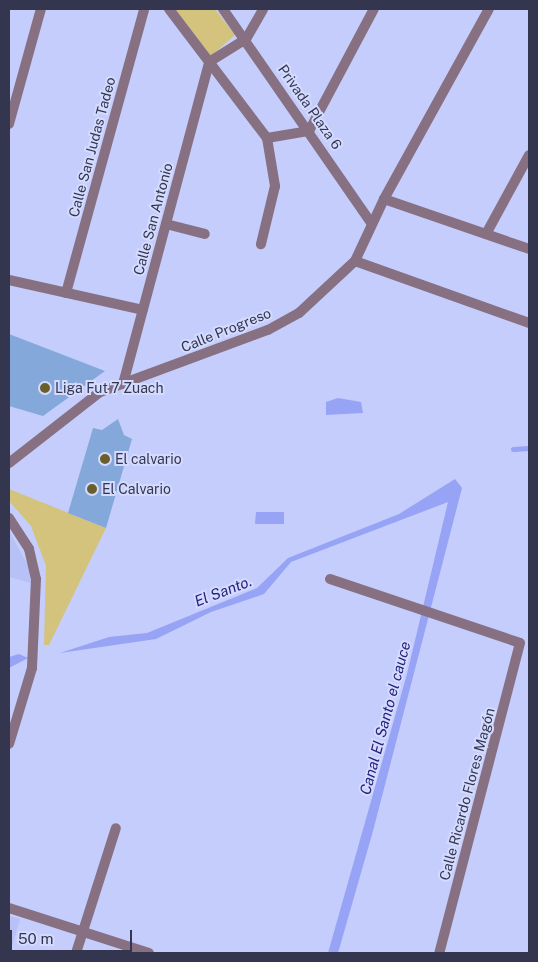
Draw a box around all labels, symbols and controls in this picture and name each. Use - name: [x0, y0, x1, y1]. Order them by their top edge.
- street label: Privada Plaza 6: [275, 61, 345, 153]
- street label: Calle San Judas Tadeo: [65, 75, 119, 219]
- street label: Calle San Antonio: [130, 161, 176, 277]
- street label: Calle Progreso: [179, 304, 273, 356]
- place label: Liga Fut 7 Zuach: [55, 380, 163, 396]
- marker: Liga Fut 7 Zuach: [39, 382, 51, 394]
- place label: El calvario: [115, 451, 182, 467]
- marker: El calvario: [99, 453, 111, 465]
- place label: El Calvario: [102, 481, 171, 497]
- marker: El Calvario: [86, 483, 98, 495]
- water label: El Santo.: [192, 572, 254, 610]
- water label: Canal El Santo el cauce: [356, 639, 414, 797]
- street label: Calle Ricardo Flores Magón: [436, 706, 498, 882]
- scale bar: [12, 920, 135, 952]
- text: 50 m: [18, 930, 53, 947]

